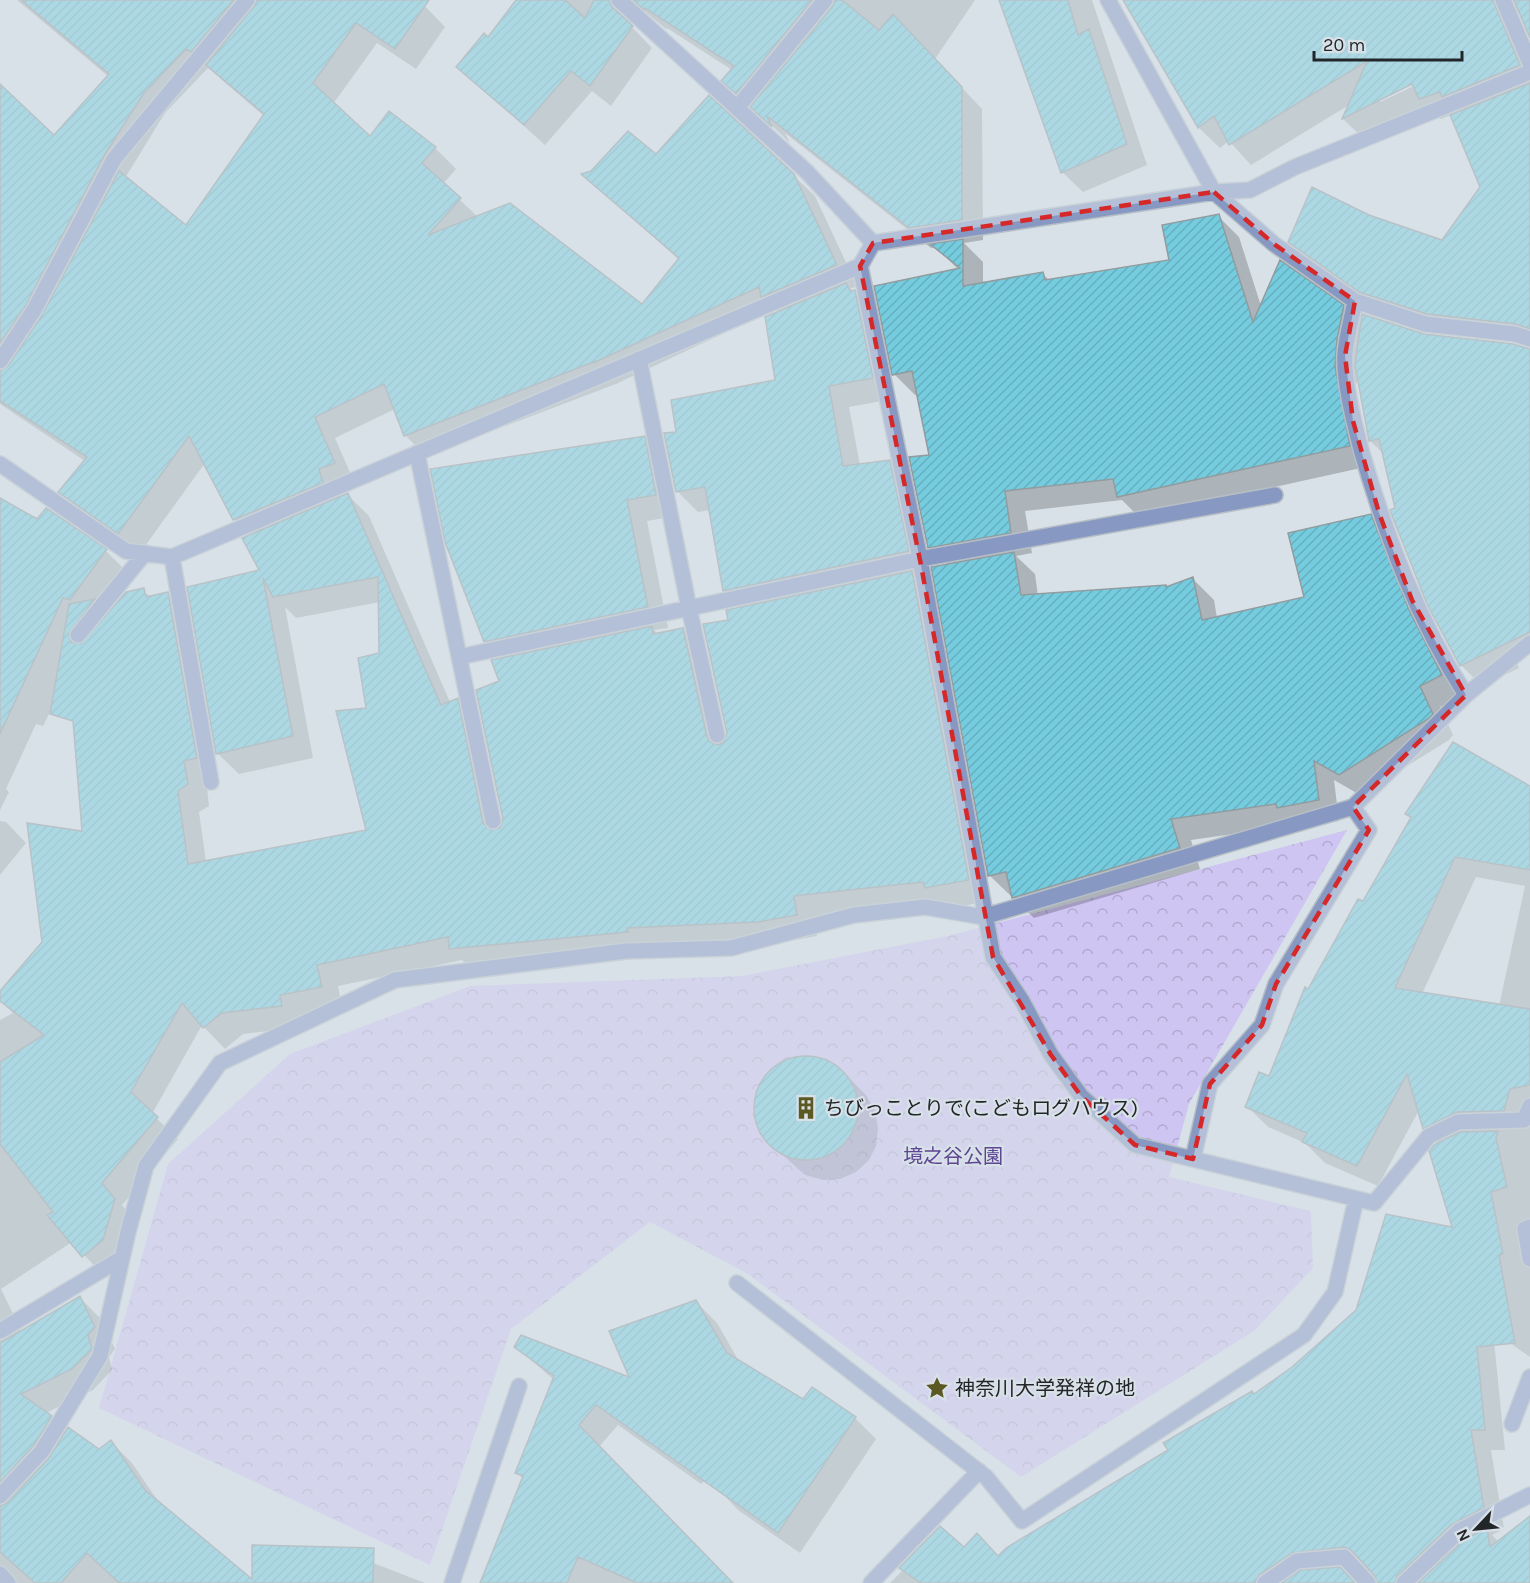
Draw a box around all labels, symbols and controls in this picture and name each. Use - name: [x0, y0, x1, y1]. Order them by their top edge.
- scale bar: [1314, 24, 1462, 62]
- text: 20 m: [1323, 34, 1365, 56]
- building icon: ちびっことりで(こどもログハウス): [793, 1095, 819, 1121]
- place label: ちびっことりで(こどもログハウス): [824, 1097, 1138, 1120]
- park label: 境之谷公園: [903, 1145, 1003, 1168]
- place icon: 神奈川大学発祥の地: [924, 1375, 950, 1401]
- place label: 神奈川大学発祥の地: [955, 1377, 1135, 1400]
- north arrow: [1446, 1499, 1506, 1559]
- text: N: [1452, 1526, 1474, 1545]

